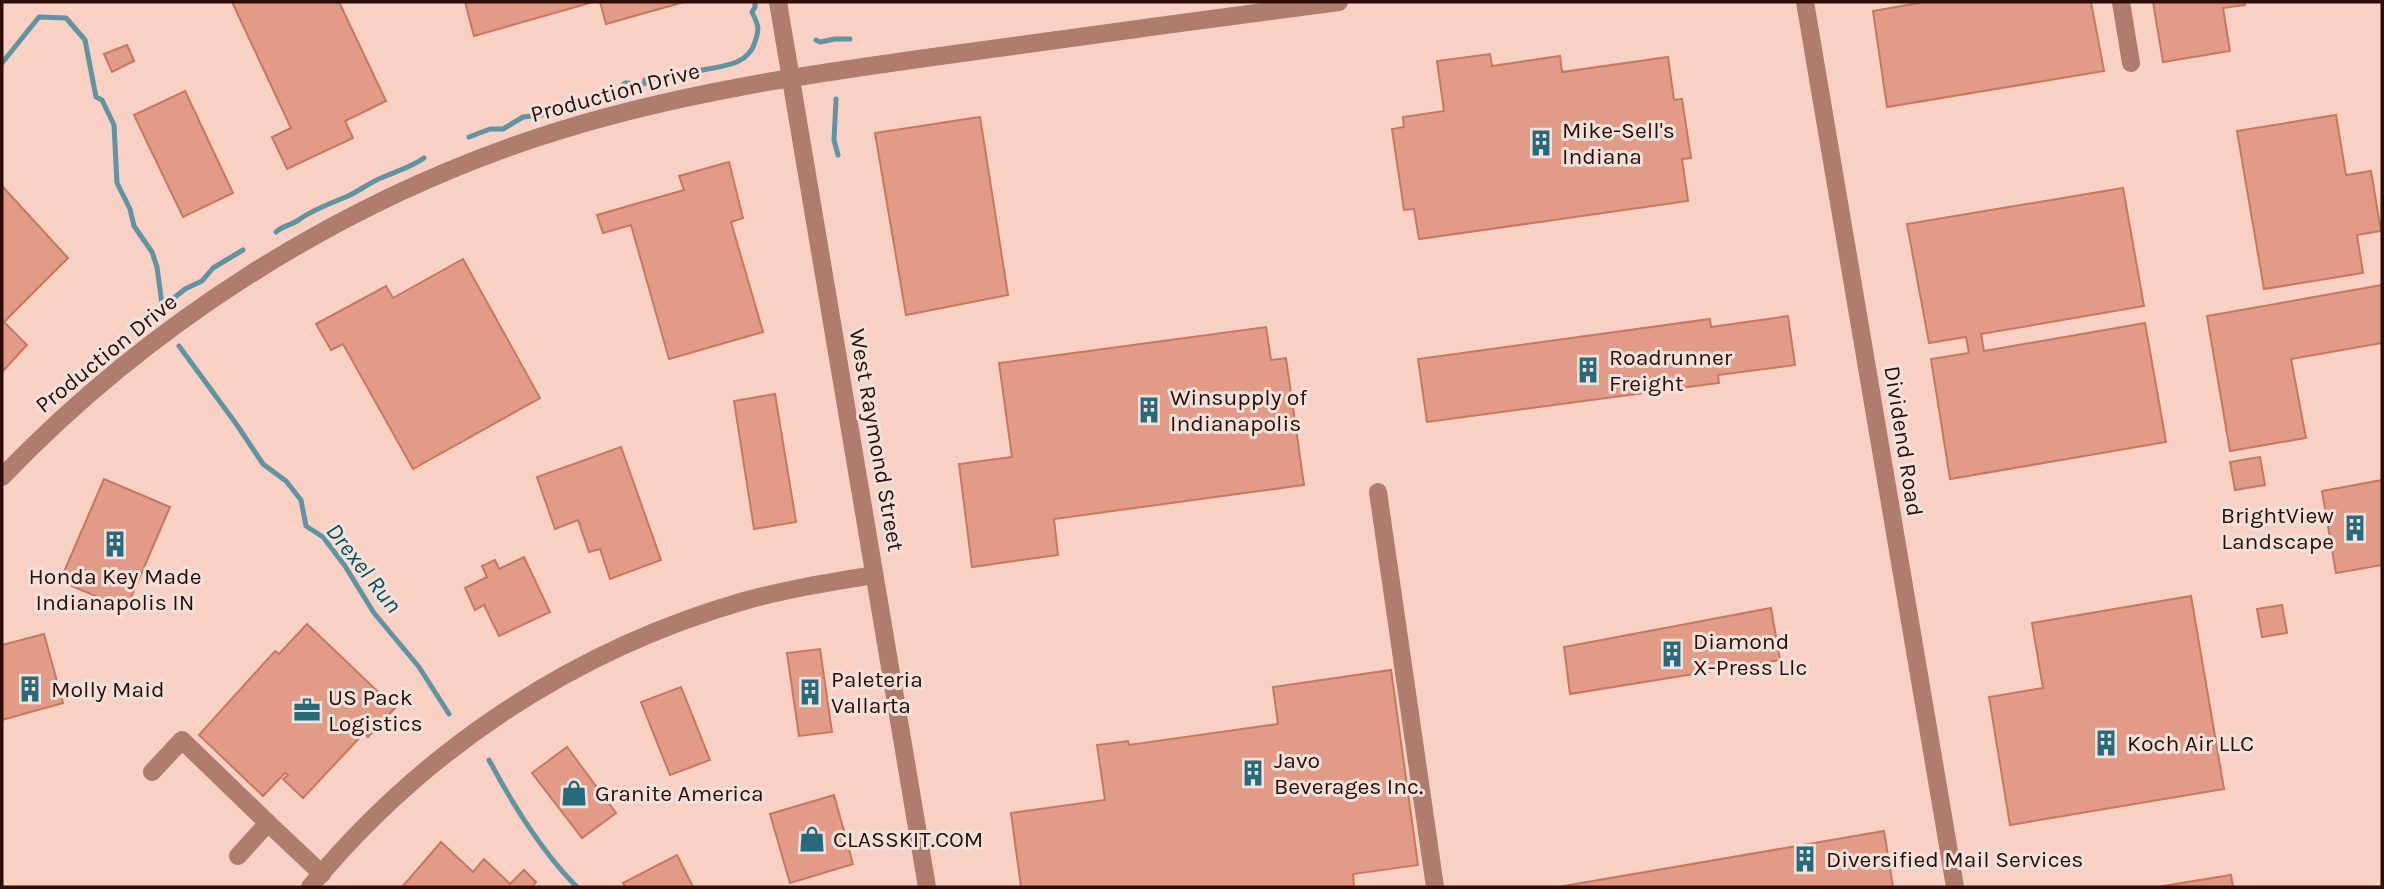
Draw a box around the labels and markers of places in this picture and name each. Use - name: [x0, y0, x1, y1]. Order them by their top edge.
- place label: Mike-Sell's Indiana: [1562, 117, 1675, 170]
- building icon: Mike-Sell's Indiana: [1526, 128, 1556, 158]
- place label: Roadrunner Freight: [1609, 344, 1733, 397]
- building icon: Roadrunner Freight: [1573, 355, 1603, 385]
- place label: Winsupply of Indianapolis: [1170, 384, 1307, 437]
- building icon: Winsupply of Indianapolis: [1134, 395, 1164, 425]
- place label: BrightView Landscape: [2221, 502, 2334, 555]
- building icon: BrightView Landscape: [2340, 513, 2370, 543]
- building icon: Honda Key Made Indianapolis IN: [100, 529, 130, 559]
- place label: Honda Key Made Indianapolis IN: [28, 563, 202, 616]
- place label: Diamond X-Press Llc: [1693, 628, 1807, 681]
- building icon: Diamond X-Press Llc: [1657, 639, 1687, 669]
- place label: Paleteria Vallarta: [831, 666, 923, 719]
- building icon: Molly Maid: [15, 674, 45, 704]
- place label: Molly Maid: [51, 676, 165, 703]
- building icon: Paleteria Vallarta: [795, 677, 825, 707]
- place label: US Pack Logistics: [328, 684, 423, 737]
- office icon: US Pack Logistics: [292, 695, 322, 725]
- building icon: Koch Air LLC: [2091, 728, 2121, 758]
- place label: Koch Air LLC: [2127, 730, 2254, 757]
- place label: Javo Beverages Inc.: [1274, 747, 1423, 800]
- building icon: Javo Beverages Inc.: [1238, 758, 1268, 788]
- shop icon: Granite America: [559, 778, 589, 808]
- place label: Granite America: [595, 780, 764, 807]
- shop icon: CLASSKIT.COM: [797, 824, 827, 854]
- place label: CLASSKIT.COM: [833, 826, 983, 853]
- building icon: Diversified Mail Services: [1790, 844, 1820, 874]
- place label: Diversified Mail Services: [1826, 846, 2083, 873]

